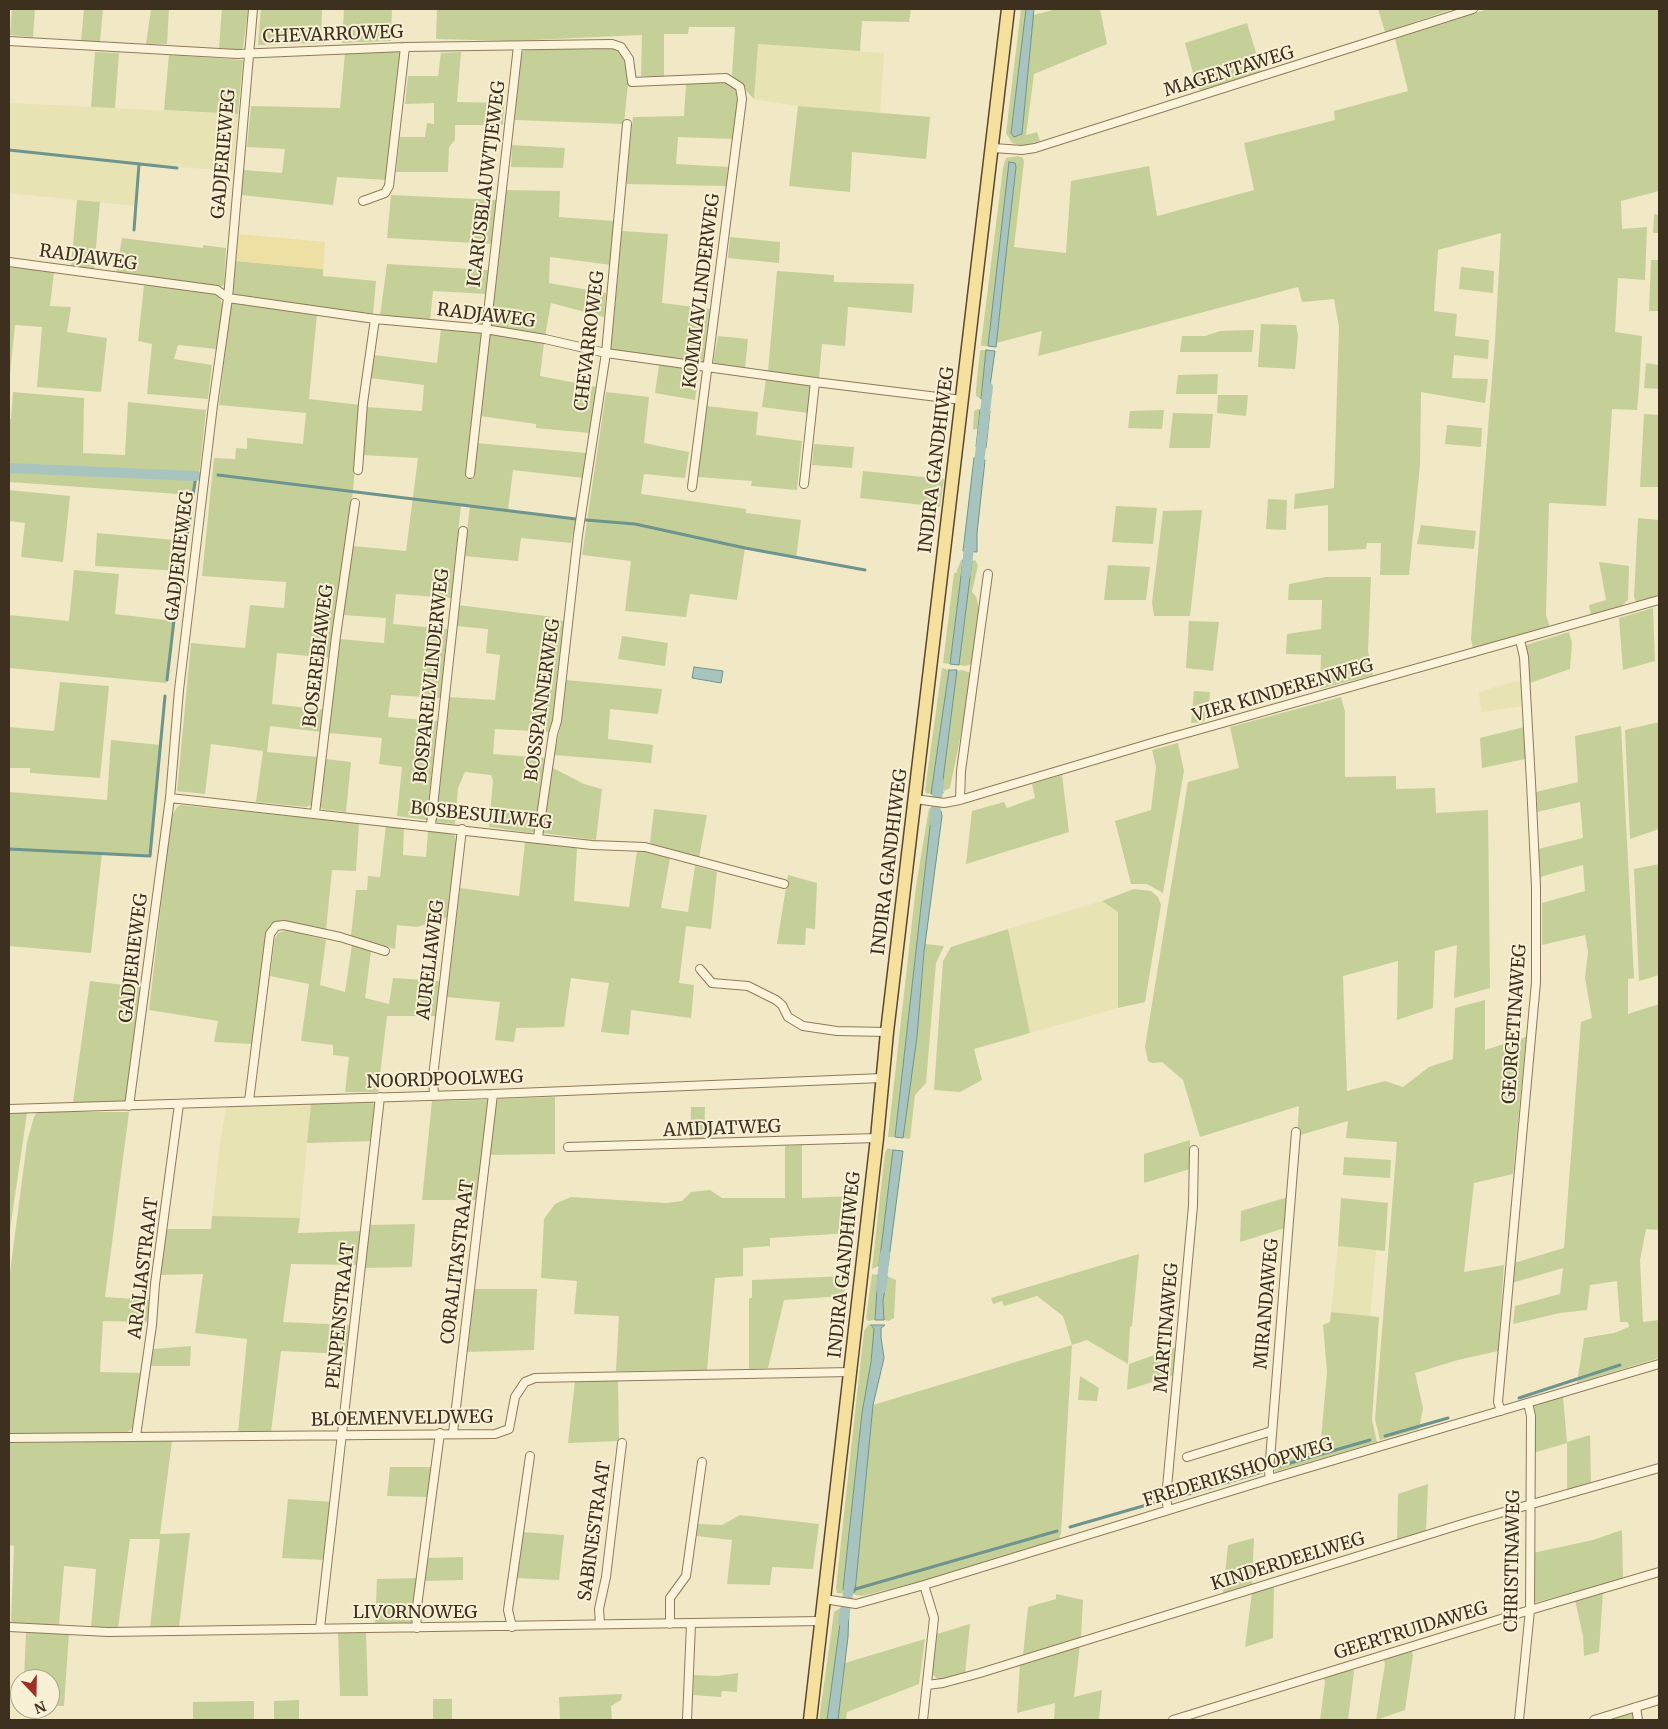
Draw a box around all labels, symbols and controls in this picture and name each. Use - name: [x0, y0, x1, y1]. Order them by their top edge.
- street label: CHEVARROWEG: [262, 22, 404, 48]
- street label: MAGENTAWEG: [1161, 42, 1297, 102]
- street label: ICARUSBLAUWTJEWEG: [464, 80, 510, 288]
- street label: GADJERIEWEG: [208, 88, 240, 220]
- street label: KOMMAVLINDERWEG: [679, 192, 725, 390]
- street label: RADJAWEG: [38, 240, 138, 276]
- street label: CHEVARROWEG: [571, 270, 609, 412]
- street label: RADJAWEG: [436, 299, 536, 333]
- street label: INDIRA GANDHIWEG: [915, 366, 959, 554]
- street label: GADJERIEWEG: [161, 490, 199, 622]
- street label: BOSPARELVLINDERWEG: [410, 568, 454, 784]
- street label: BOSEREBIAWEG: [300, 583, 338, 729]
- street label: BOSSPANNERWEG: [521, 617, 565, 783]
- street label: VIER KINDERENWEG: [1190, 655, 1376, 727]
- street label: INDIRA GANDHIWEG: [868, 768, 912, 956]
- street label: BOSBESUILWEG: [409, 798, 553, 834]
- street label: GADJERIEWEG: [115, 892, 153, 1024]
- street label: AURELIAWEG: [413, 899, 449, 1021]
- street label: GEORGETINAWEG: [1499, 943, 1531, 1105]
- street label: NOORDPOOLWEG: [366, 1066, 524, 1094]
- street label: AMDJATWEG: [663, 1116, 781, 1142]
- street label: INDIRA GANDHIWEG: [824, 1171, 866, 1359]
- street label: CORALITASTRAAT: [437, 1178, 479, 1346]
- street label: ARALIASTRAAT: [125, 1196, 163, 1340]
- street label: MIRANDAWEG: [1251, 1238, 1283, 1370]
- street label: PENPENSTRAAT: [323, 1242, 359, 1390]
- street label: MARTINAWEG: [1151, 1262, 1183, 1394]
- street label: BLOEMENVELDWEG: [311, 1407, 493, 1431]
- street label: FREDERIKSHOOPWEG: [1141, 1434, 1335, 1512]
- street label: SABINESTRAAT: [574, 1460, 616, 1602]
- street label: CHRISTINAWEG: [1501, 1490, 1525, 1632]
- street label: KINDERDEELWEG: [1209, 1528, 1367, 1596]
- street label: GEERTRUIDAWEG: [1332, 1597, 1490, 1665]
- street label: LIVORNOWEG: [353, 1602, 477, 1624]
- north arrow: [10, 1669, 60, 1719]
- text: N: [32, 1697, 48, 1717]

